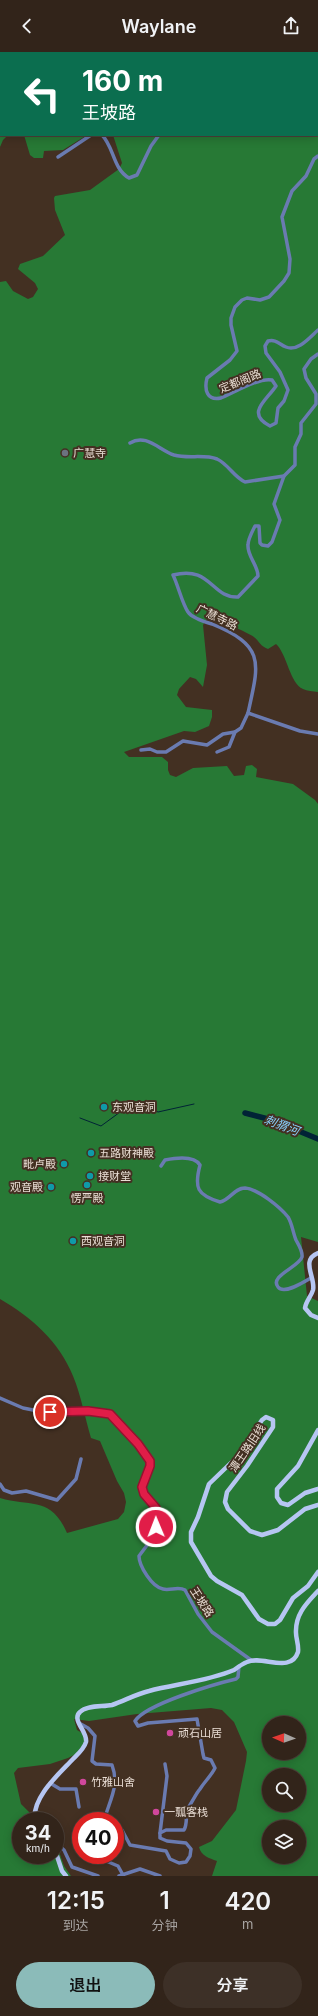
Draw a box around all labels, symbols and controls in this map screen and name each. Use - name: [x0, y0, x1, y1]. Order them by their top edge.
- icon: back: [16, 15, 38, 37]
- icon: share: [280, 15, 302, 37]
- text: Waylane: [122, 16, 196, 37]
- text: 160 m: [82, 64, 163, 98]
- icon: left: [16, 68, 68, 120]
- text: 王坡路: [82, 102, 136, 123]
- street label: 定都阁路: [217, 366, 263, 396]
- place label: 广慧寺: [73, 446, 106, 460]
- marker: 广慧寺: [60, 448, 70, 458]
- street label: 广慧寺路: [194, 601, 240, 633]
- place label: 东观音洞: [112, 1100, 156, 1114]
- marker: 东观音洞: [99, 1102, 109, 1112]
- water label: 刺猬河: [263, 1112, 303, 1139]
- place label: 五路财神殿: [99, 1146, 154, 1160]
- marker: 五路财神殿: [86, 1148, 96, 1158]
- place label: 毗卢殿: [23, 1157, 56, 1171]
- marker: 毗卢殿: [59, 1159, 69, 1169]
- place label: 接财堂: [98, 1169, 131, 1183]
- marker: 接财堂: [85, 1171, 95, 1181]
- place label: 观音殿: [10, 1180, 43, 1194]
- marker: 愣严殿: [82, 1180, 92, 1190]
- marker: 观音殿: [46, 1182, 56, 1192]
- place label: 愣严殿: [71, 1191, 104, 1205]
- place label: 西观音洞: [81, 1234, 125, 1248]
- marker: 西观音洞: [68, 1236, 78, 1246]
- pin: [33, 1395, 67, 1429]
- icon: arrive: [39, 1401, 61, 1423]
- street label: 潭王路旧线: [226, 1421, 268, 1475]
- position arrow: [135, 1506, 177, 1548]
- street label: 王坡路: [187, 1584, 217, 1620]
- north arrow: [262, 1716, 306, 1760]
- map controls: [262, 1716, 306, 1864]
- place label: 顽石山居: [178, 1726, 222, 1740]
- marker: 顽石山居: [165, 1728, 175, 1738]
- button: search: [262, 1768, 306, 1812]
- place label: 竹雅山舍: [91, 1775, 135, 1789]
- marker: 竹雅山舍: [78, 1777, 88, 1787]
- place label: 一瓢客栈: [164, 1805, 208, 1819]
- marker: 一瓢客栈: [151, 1807, 161, 1817]
- speed limit sign: 40: [72, 1812, 124, 1864]
- button: layers: [262, 1820, 306, 1864]
- text: 34: [25, 1821, 51, 1845]
- text: km/h: [26, 1842, 50, 1854]
- text: 12:15: [47, 1886, 105, 1915]
- text: 1: [160, 1886, 170, 1915]
- text: 420: [224, 1887, 271, 1916]
- text: m: [242, 1916, 253, 1932]
- text: 到达: [63, 1917, 89, 1933]
- text: 分钟: [152, 1917, 178, 1933]
- button: 退出: [16, 1962, 155, 2008]
- button: 分享: [163, 1962, 302, 2008]

